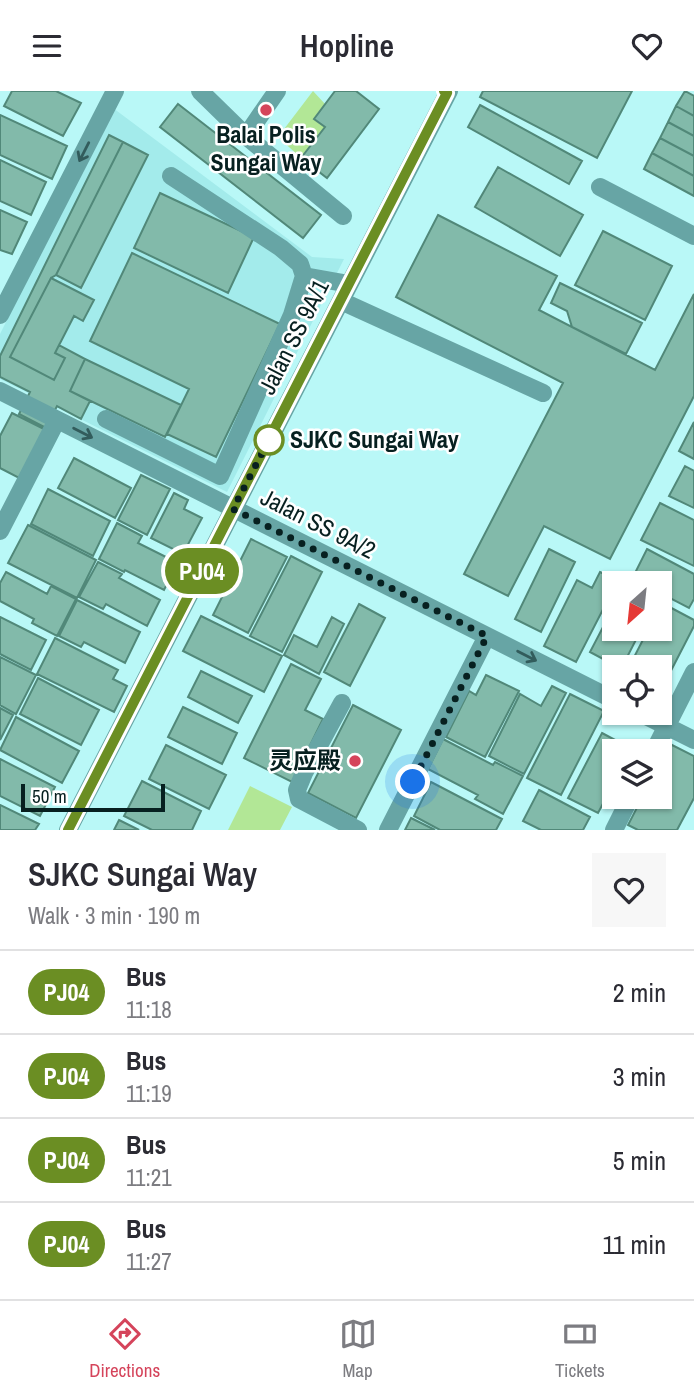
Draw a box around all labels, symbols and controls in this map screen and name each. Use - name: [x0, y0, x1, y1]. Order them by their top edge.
- text: Hopline: [300, 24, 394, 67]
- icon: menu: [28, 27, 66, 65]
- icon: heart: [628, 27, 666, 65]
- marker: Balai Polis Sungai Way: [258, 102, 274, 118]
- place label: Balai Polis Sungai Way: [211, 118, 321, 178]
- one-way arrow: [77, 141, 90, 162]
- street label: Jalan SS 9A/1: [251, 274, 336, 399]
- place label: SJKC Sungai Way: [290, 423, 459, 455]
- marker: SJKC Sungai Way: [254, 425, 284, 455]
- one-way arrow: [72, 427, 93, 441]
- street label: Jalan SS 9A/2: [256, 481, 381, 566]
- line badge: PJ04: [153, 548, 251, 594]
- text: PJ04: [179, 555, 225, 587]
- north arrow: [602, 571, 672, 641]
- map controls: [602, 571, 672, 809]
- one-way arrow: [516, 650, 537, 664]
- button: locate: [602, 655, 672, 725]
- button: layers: [602, 739, 672, 809]
- place label: 灵应殿: [269, 744, 341, 776]
- marker: 灵应殿: [347, 753, 363, 769]
- your location: [395, 764, 430, 799]
- scale bar: [21, 781, 164, 813]
- text: 50 m: [32, 783, 67, 809]
- text: SJKC Sungai Way: [28, 852, 257, 896]
- button: heart: [592, 853, 666, 927]
- text: Walk · 3 min · 190 m: [28, 900, 200, 931]
- text: Bus: [126, 959, 166, 994]
- text: 2 min: [613, 975, 666, 1010]
- text: PJ04: [44, 976, 89, 1008]
- text: 11:18: [126, 994, 172, 1025]
- text: Bus: [126, 1043, 166, 1078]
- text: 3 min: [613, 1059, 666, 1094]
- text: PJ04: [44, 1060, 89, 1092]
- text: 11:19: [126, 1078, 172, 1109]
- text: Bus: [126, 1127, 166, 1162]
- text: 5 min: [613, 1143, 666, 1178]
- text: PJ04: [44, 1144, 89, 1176]
- text: 11:21: [126, 1162, 172, 1193]
- text: Bus: [126, 1211, 166, 1246]
- text: 11 min: [602, 1227, 666, 1262]
- text: PJ04: [44, 1228, 89, 1260]
- text: 11:27: [126, 1246, 172, 1277]
- tab: Directions: [89, 1315, 160, 1383]
- tab: Map: [339, 1315, 377, 1383]
- tab: Tickets: [555, 1315, 605, 1383]

